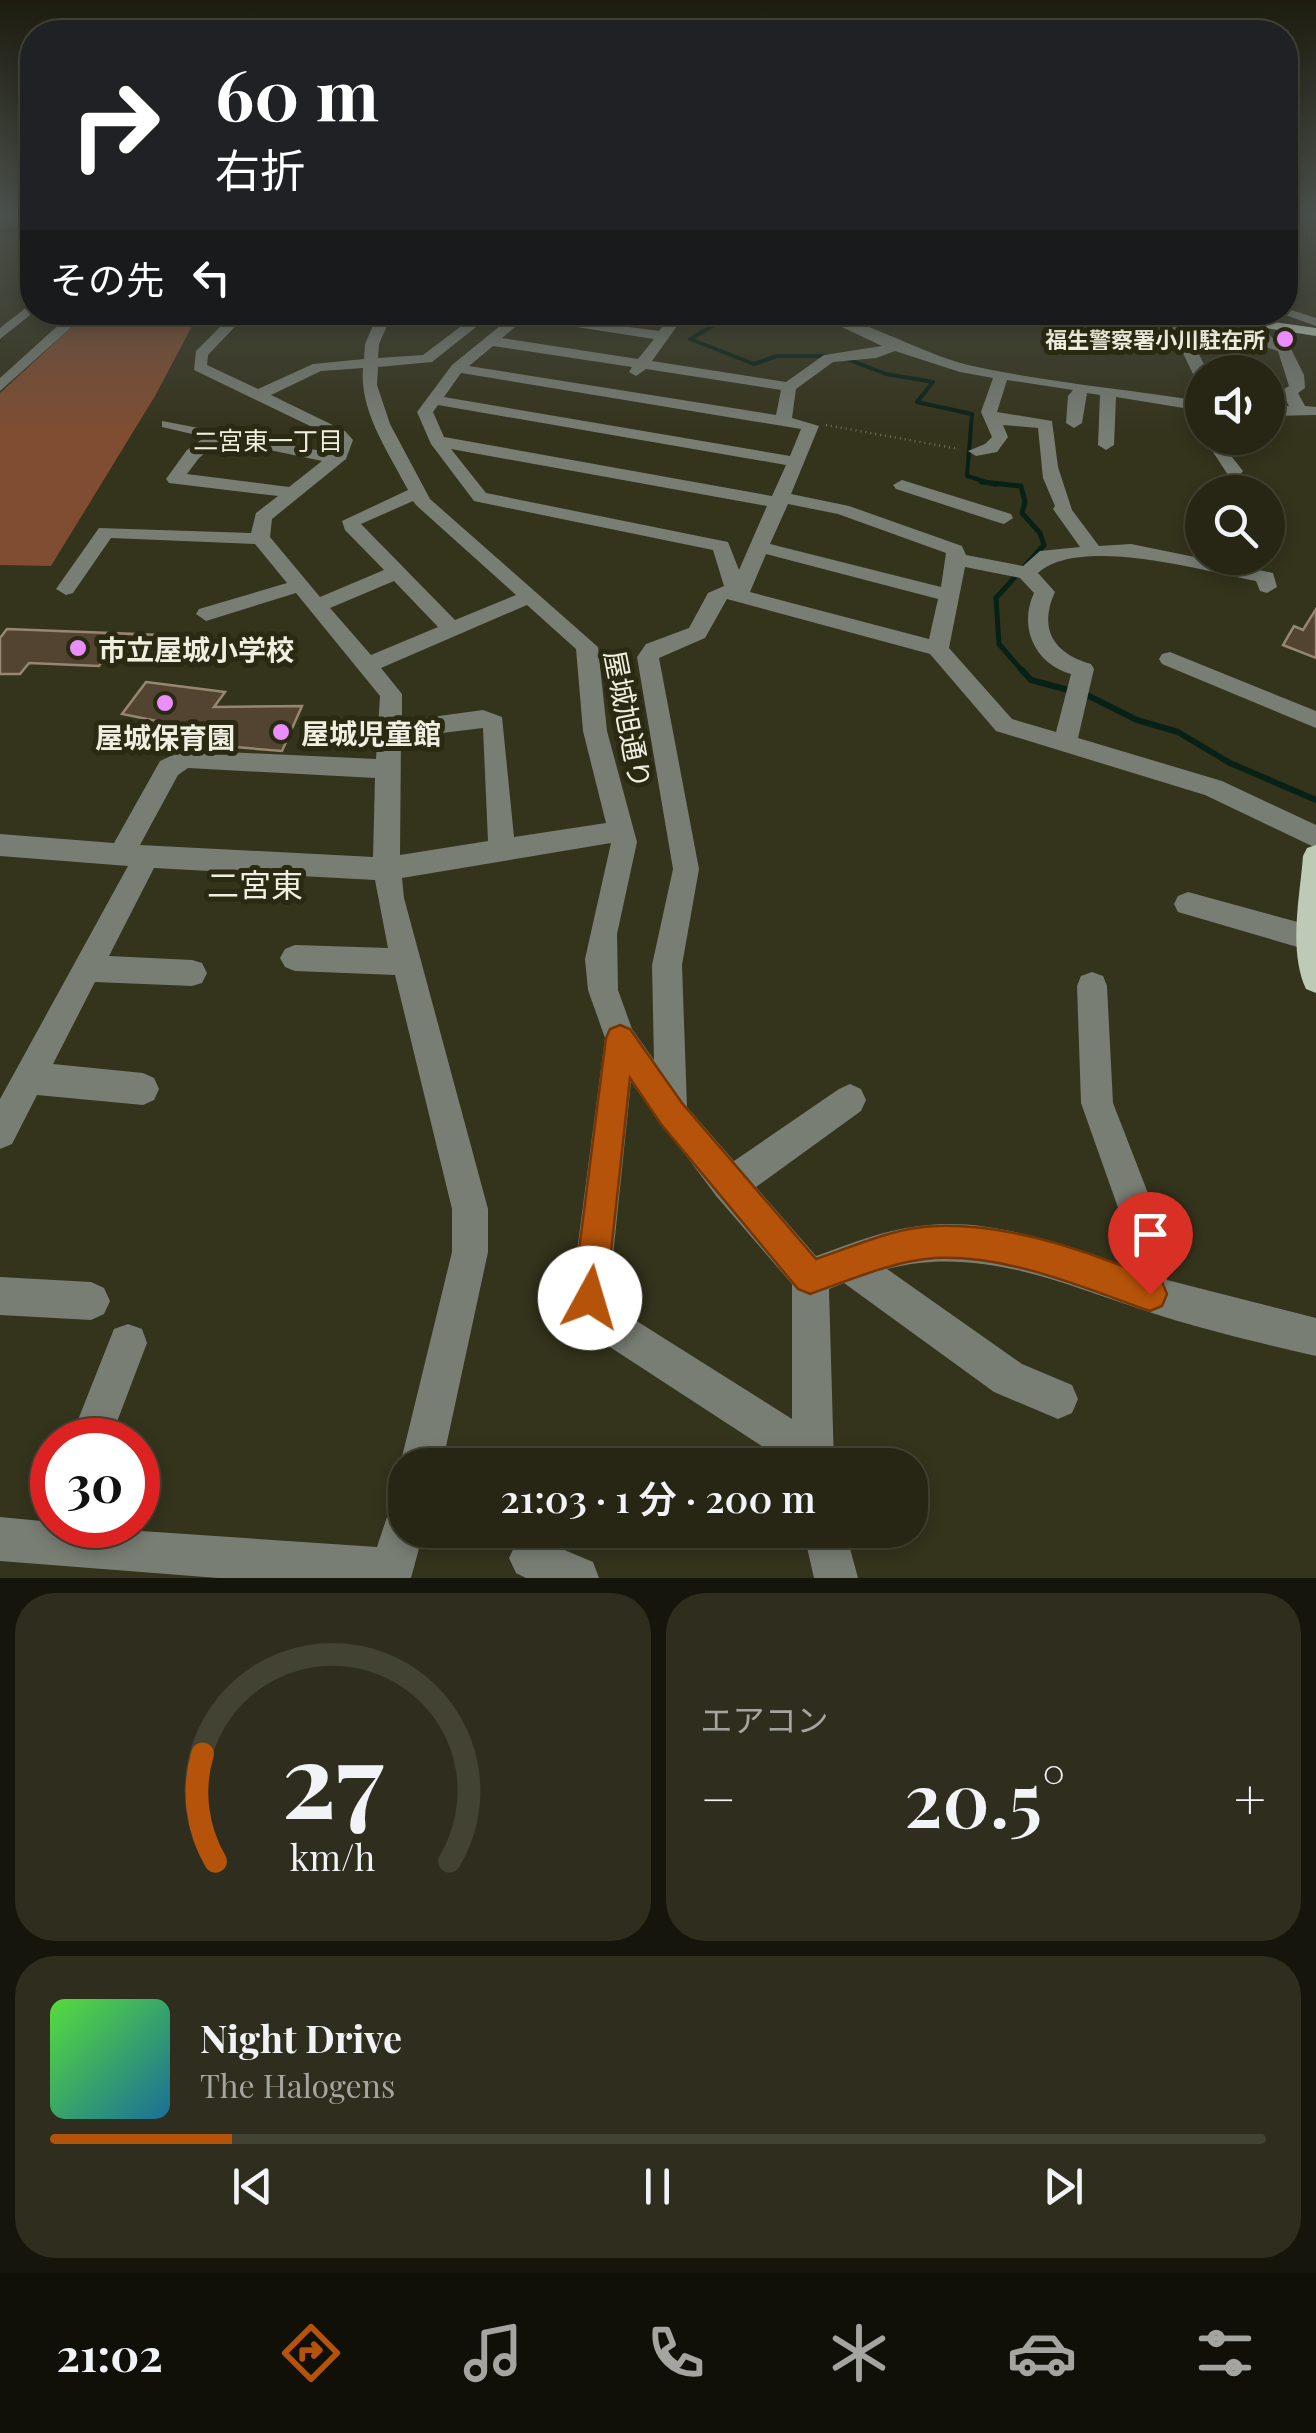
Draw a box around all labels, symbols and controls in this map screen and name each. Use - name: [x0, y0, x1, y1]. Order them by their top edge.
- text: 60 m: [215, 45, 379, 139]
- icon: right: [50, 60, 180, 190]
- text: 右折: [215, 138, 305, 198]
- icon: left: [184, 250, 239, 305]
- text: その先: [50, 253, 164, 304]
- place label: 福生警察署小川駐在所: [1045, 324, 1265, 354]
- marker: 福生警察署小川駐在所: [1274, 328, 1296, 350]
- map controls: [1185, 355, 1285, 575]
- button: sound: [1185, 355, 1285, 455]
- district label: 二宮東一丁目: [193, 423, 343, 456]
- button: search: [1185, 475, 1285, 575]
- place label: 市立屋城小学校: [98, 630, 294, 667]
- marker: 市立屋城小学校: [67, 637, 89, 659]
- street label: 屋城旭通り: [597, 647, 661, 791]
- marker: 屋城保育園: [154, 692, 176, 714]
- place label: 屋城児童館: [301, 714, 441, 751]
- place label: 屋城保育園: [95, 718, 235, 755]
- marker: 屋城児童館: [270, 721, 292, 743]
- district label: 二宮東: [207, 862, 303, 905]
- pin: [1108, 1192, 1193, 1295]
- icon: arrive: [1123, 1207, 1178, 1262]
- position arrow: [538, 1246, 642, 1350]
- speed limit sign: 30: [30, 1418, 160, 1548]
- text: 21:03 · 1 分 · 200 m: [500, 1472, 816, 1523]
- text: エアコン: [701, 1697, 829, 1740]
- text: 27: [282, 1706, 384, 1845]
- text: 20.5°: [904, 1747, 1066, 1847]
- text: −: [701, 1760, 736, 1834]
- text: +: [1234, 1760, 1266, 1834]
- text: km/h: [290, 1832, 376, 1880]
- text: Night Drive: [200, 2012, 402, 2063]
- text: The Halogens: [200, 2063, 395, 2106]
- icon: previous: [225, 2159, 280, 2214]
- icon: pause: [630, 2159, 685, 2214]
- icon: next: [1036, 2159, 1091, 2214]
- icon: directions: [276, 2318, 346, 2388]
- icon: music: [458, 2318, 528, 2388]
- icon: phone: [641, 2318, 711, 2388]
- icon: climate: [824, 2318, 894, 2388]
- icon: car: [1007, 2318, 1077, 2388]
- icon: filters: [1190, 2318, 1260, 2388]
- text: 21:02: [56, 2323, 163, 2383]

